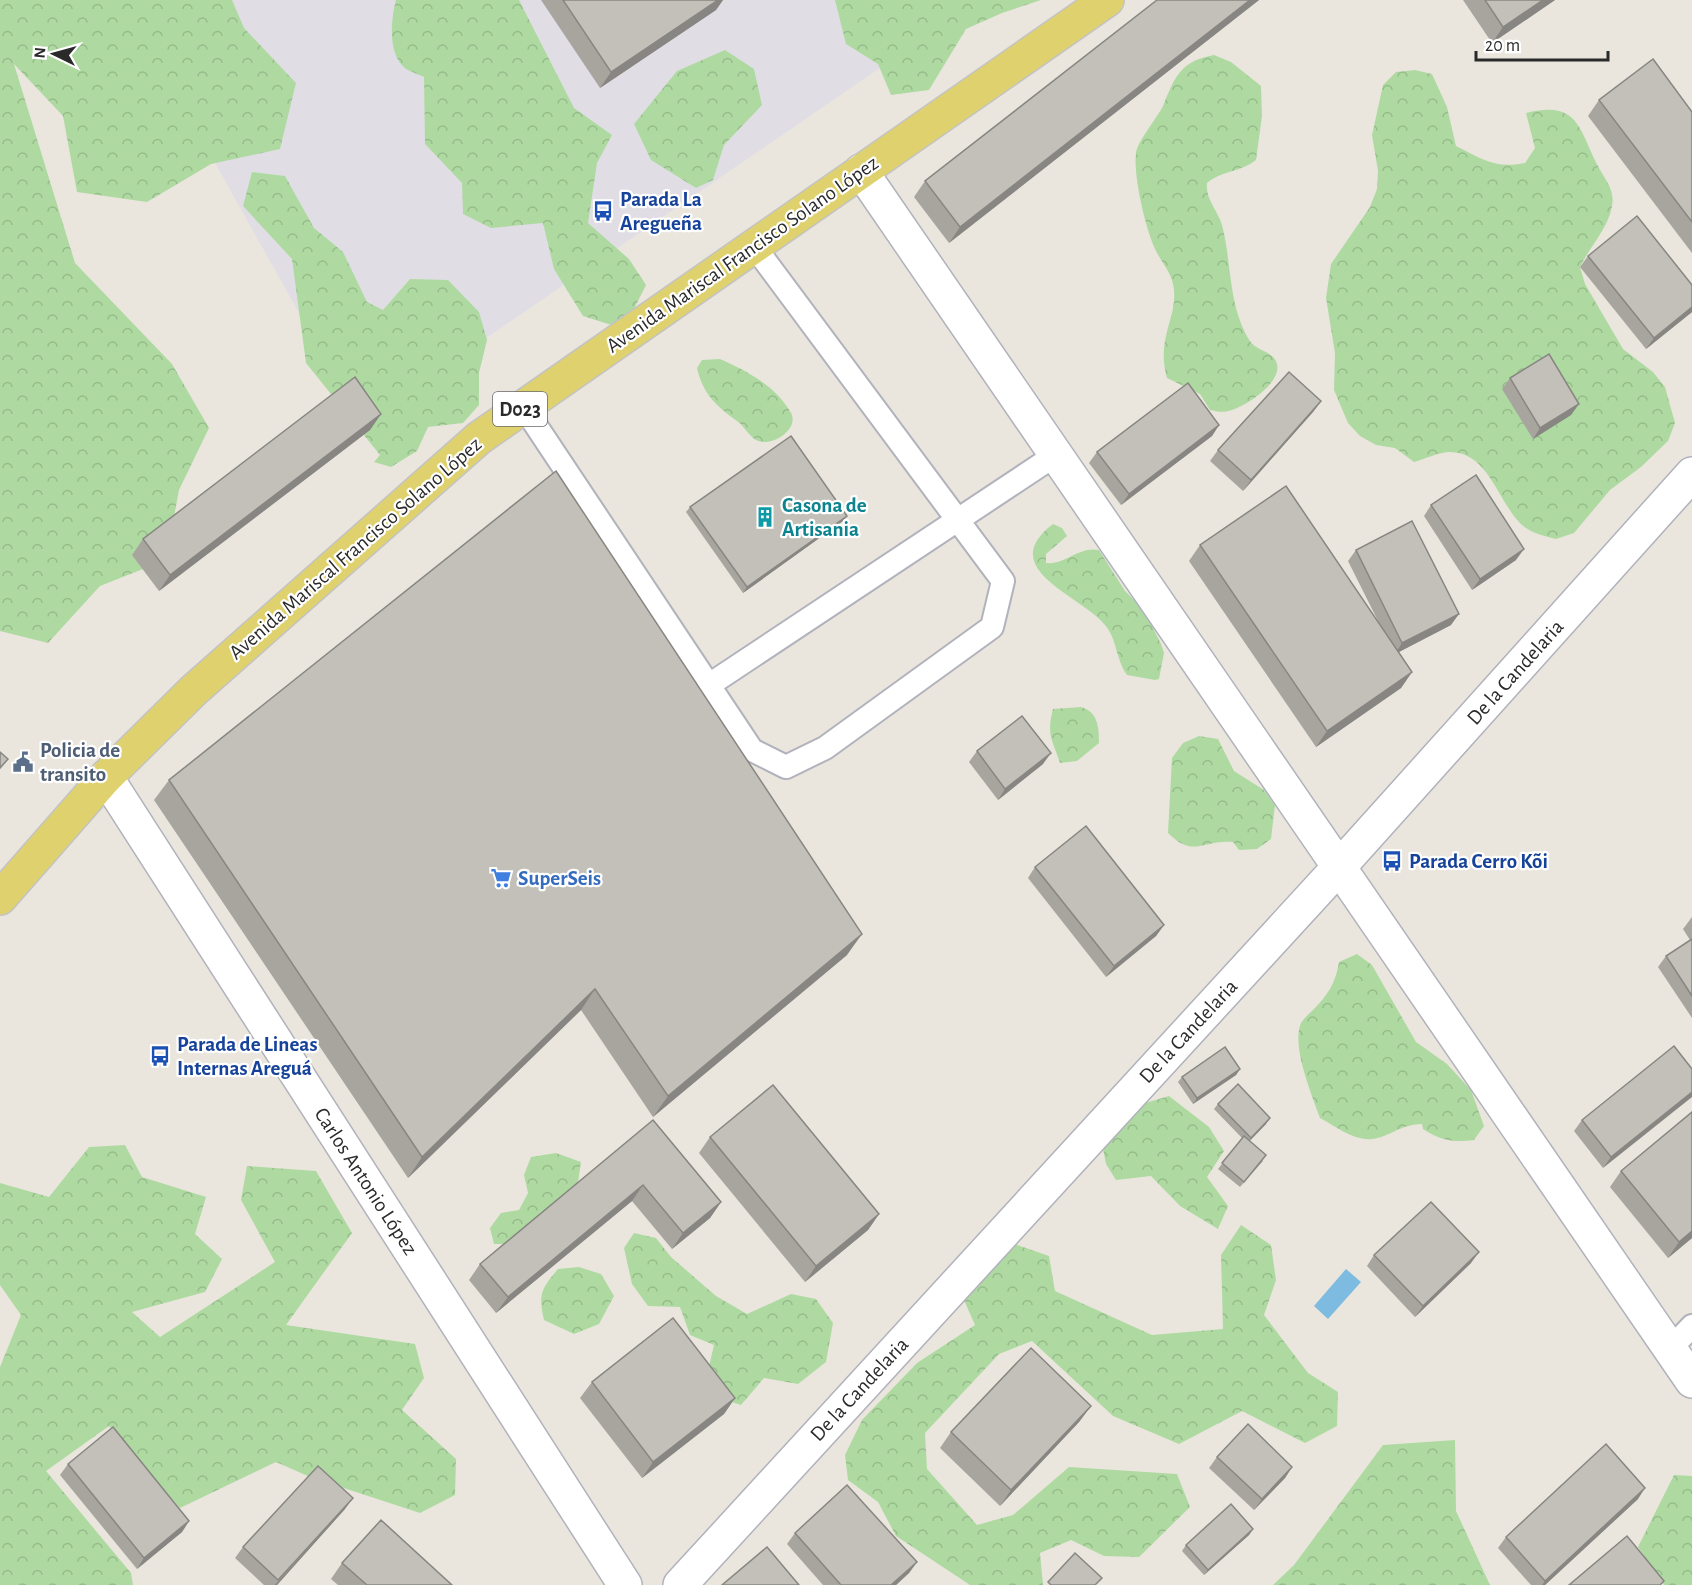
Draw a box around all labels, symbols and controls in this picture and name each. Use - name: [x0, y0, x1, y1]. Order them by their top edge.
- north arrow: [24, 24, 84, 84]
- scale bar: [1476, 24, 1608, 62]
- text: 20 m: [1485, 37, 1520, 55]
- text: N: [32, 47, 49, 59]
- street label: Avenida Mariscal Francisco Solano López: [602, 152, 882, 357]
- place label: Parada La Aregueña: [620, 189, 702, 234]
- bus stop icon: Parada La Aregueña: [591, 199, 615, 223]
- road number: D023: [493, 392, 547, 426]
- street label: Avenida Mariscal Francisco Solano López: [225, 433, 485, 663]
- place label: Casona de Artisania: [782, 495, 867, 540]
- building icon: Casona de Artisania: [753, 505, 777, 529]
- street label: De la Candelaria: [1463, 616, 1568, 729]
- place label: Policia de transito: [40, 740, 120, 785]
- public building icon: Policia de transito: [11, 750, 35, 774]
- bus stop icon: Parada Cerro Kõi: [1380, 849, 1404, 873]
- place label: Parada Cerro Kõi: [1409, 851, 1548, 872]
- supermarket icon: SuperSeis: [489, 866, 513, 890]
- place label: SuperSeis: [518, 868, 601, 889]
- street label: De la Candelaria: [1135, 975, 1242, 1087]
- place label: Parada de Lineas Internas Areguá: [177, 1034, 318, 1079]
- bus stop icon: Parada de Lineas Internas Areguá: [148, 1044, 172, 1068]
- street label: Carlos Antonio López: [310, 1104, 421, 1259]
- street label: De la Candelaria: [806, 1333, 913, 1445]

